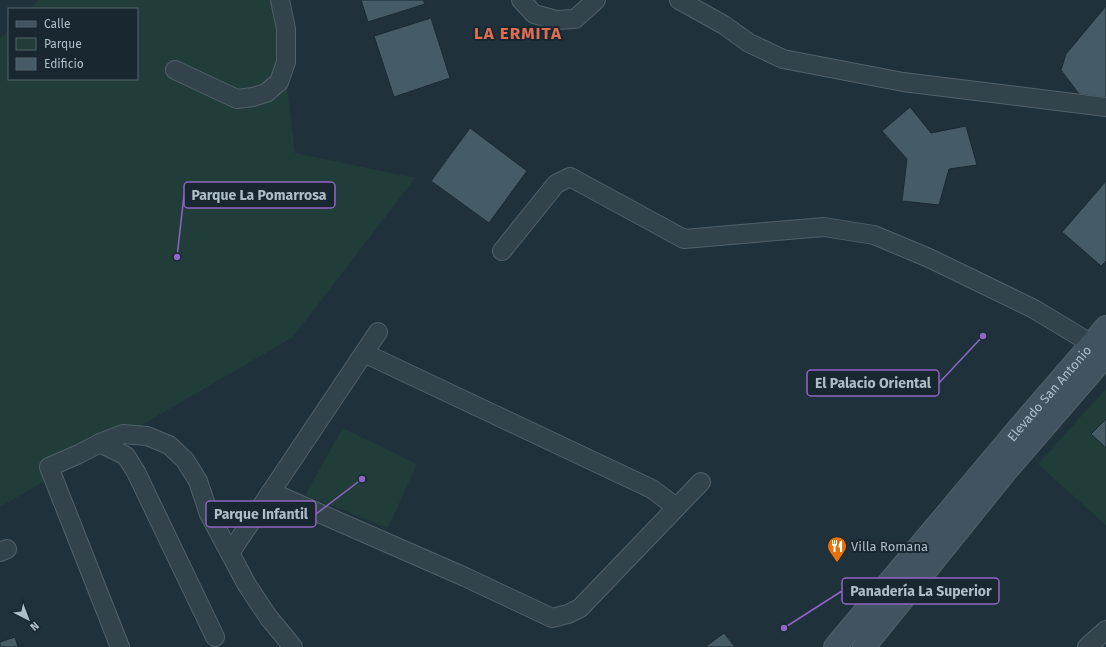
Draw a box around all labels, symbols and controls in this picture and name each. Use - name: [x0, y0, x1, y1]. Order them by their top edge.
- legend: [8, 8, 138, 80]
- text: Calle: [44, 17, 71, 31]
- district label: LA ERMITA: [474, 23, 562, 44]
- text: Parque: [44, 37, 82, 51]
- text: Edificio: [44, 57, 84, 71]
- callout: Parque La Pomarrosa: [184, 182, 335, 208]
- text: Parque La Pomarrosa: [192, 187, 327, 204]
- street label: Elevado San Antonio: [1004, 342, 1094, 444]
- callout: El Palacio Oriental: [807, 370, 939, 396]
- text: El Palacio Oriental: [815, 375, 932, 392]
- callout: Parque Infantil: [206, 501, 316, 527]
- text: Parque Infantil: [214, 506, 309, 523]
- restaurant icon: Villa Romana: [826, 535, 848, 563]
- place label: Villa Romana: [851, 539, 928, 554]
- callout: Panadería La Superior: [842, 578, 999, 604]
- text: Panadería La Superior: [850, 583, 992, 600]
- north arrow: [8, 599, 48, 639]
- text: N: [27, 619, 41, 633]

